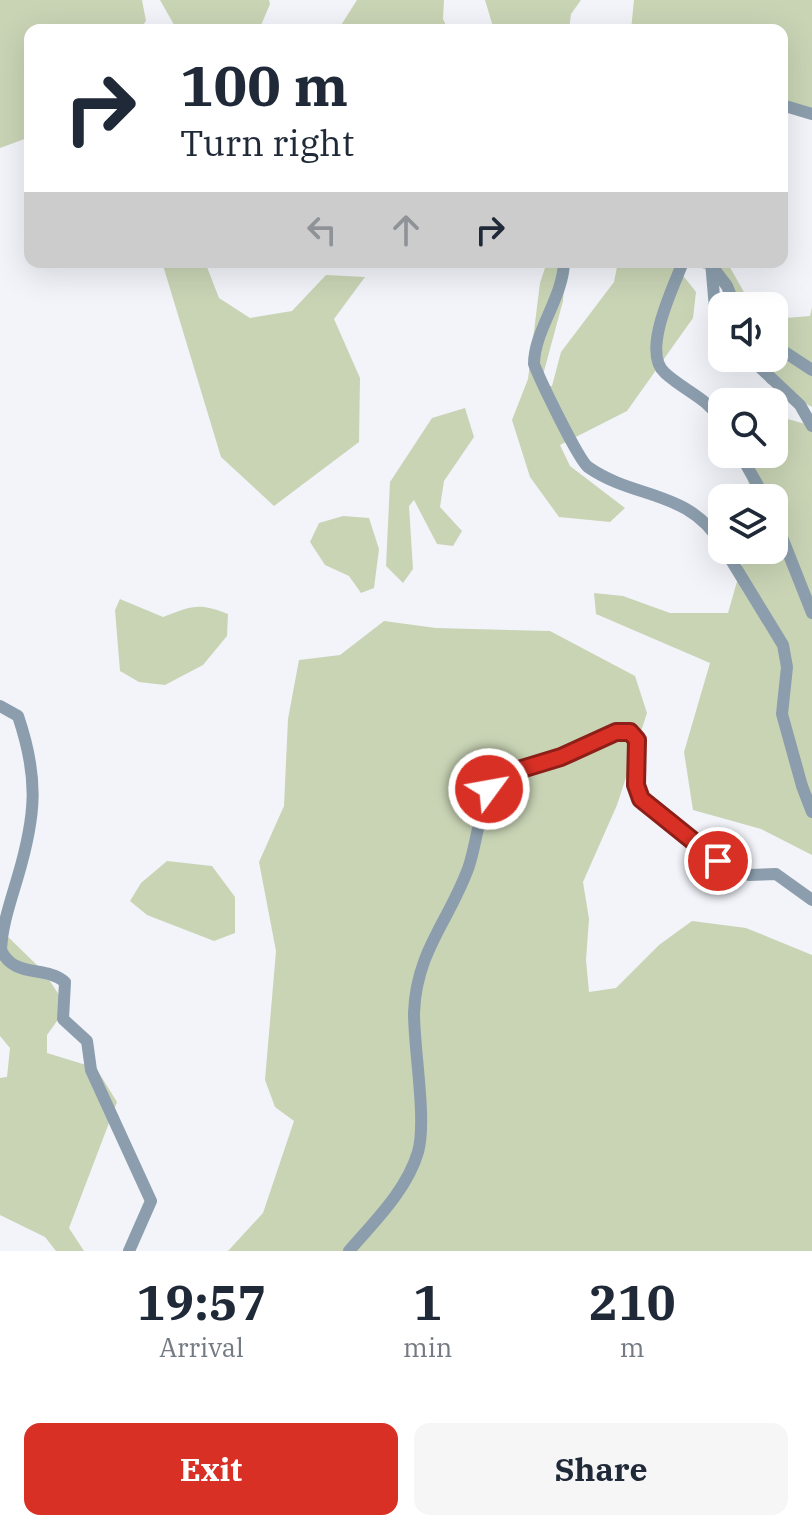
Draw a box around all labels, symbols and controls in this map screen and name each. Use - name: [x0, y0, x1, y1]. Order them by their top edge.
- text: 100 m: [180, 49, 348, 121]
- icon: right: [48, 56, 152, 160]
- text: Turn right: [180, 119, 354, 166]
- icon: left: [300, 208, 344, 252]
- icon: ahead: [384, 208, 428, 252]
- icon: right: [468, 208, 512, 252]
- map controls: [708, 292, 788, 564]
- button: sound: [708, 292, 788, 372]
- button: search: [708, 388, 788, 468]
- button: layers: [708, 484, 788, 564]
- position arrow: [447, 747, 531, 831]
- pin: [684, 827, 752, 895]
- icon: arrive: [696, 839, 740, 883]
- text: 19:57: [137, 1271, 266, 1333]
- text: 1: [413, 1271, 442, 1333]
- text: 210: [589, 1271, 675, 1333]
- text: Arrival: [159, 1330, 244, 1364]
- text: min: [403, 1330, 452, 1364]
- text: m: [620, 1330, 645, 1364]
- button: Exit: [24, 1423, 398, 1515]
- button: Share: [414, 1423, 788, 1515]

